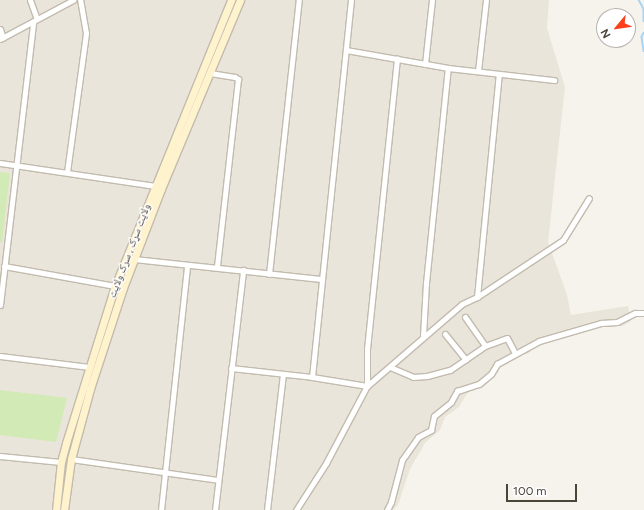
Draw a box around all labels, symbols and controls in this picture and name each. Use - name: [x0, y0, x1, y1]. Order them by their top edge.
- north arrow: [596, 8, 636, 48]
- text: N: [598, 27, 614, 40]
- street label: ولایت سړک ، سرک ولایت: [106, 202, 154, 300]
- scale bar: [508, 476, 579, 502]
- text: 100 m: [513, 484, 547, 498]

